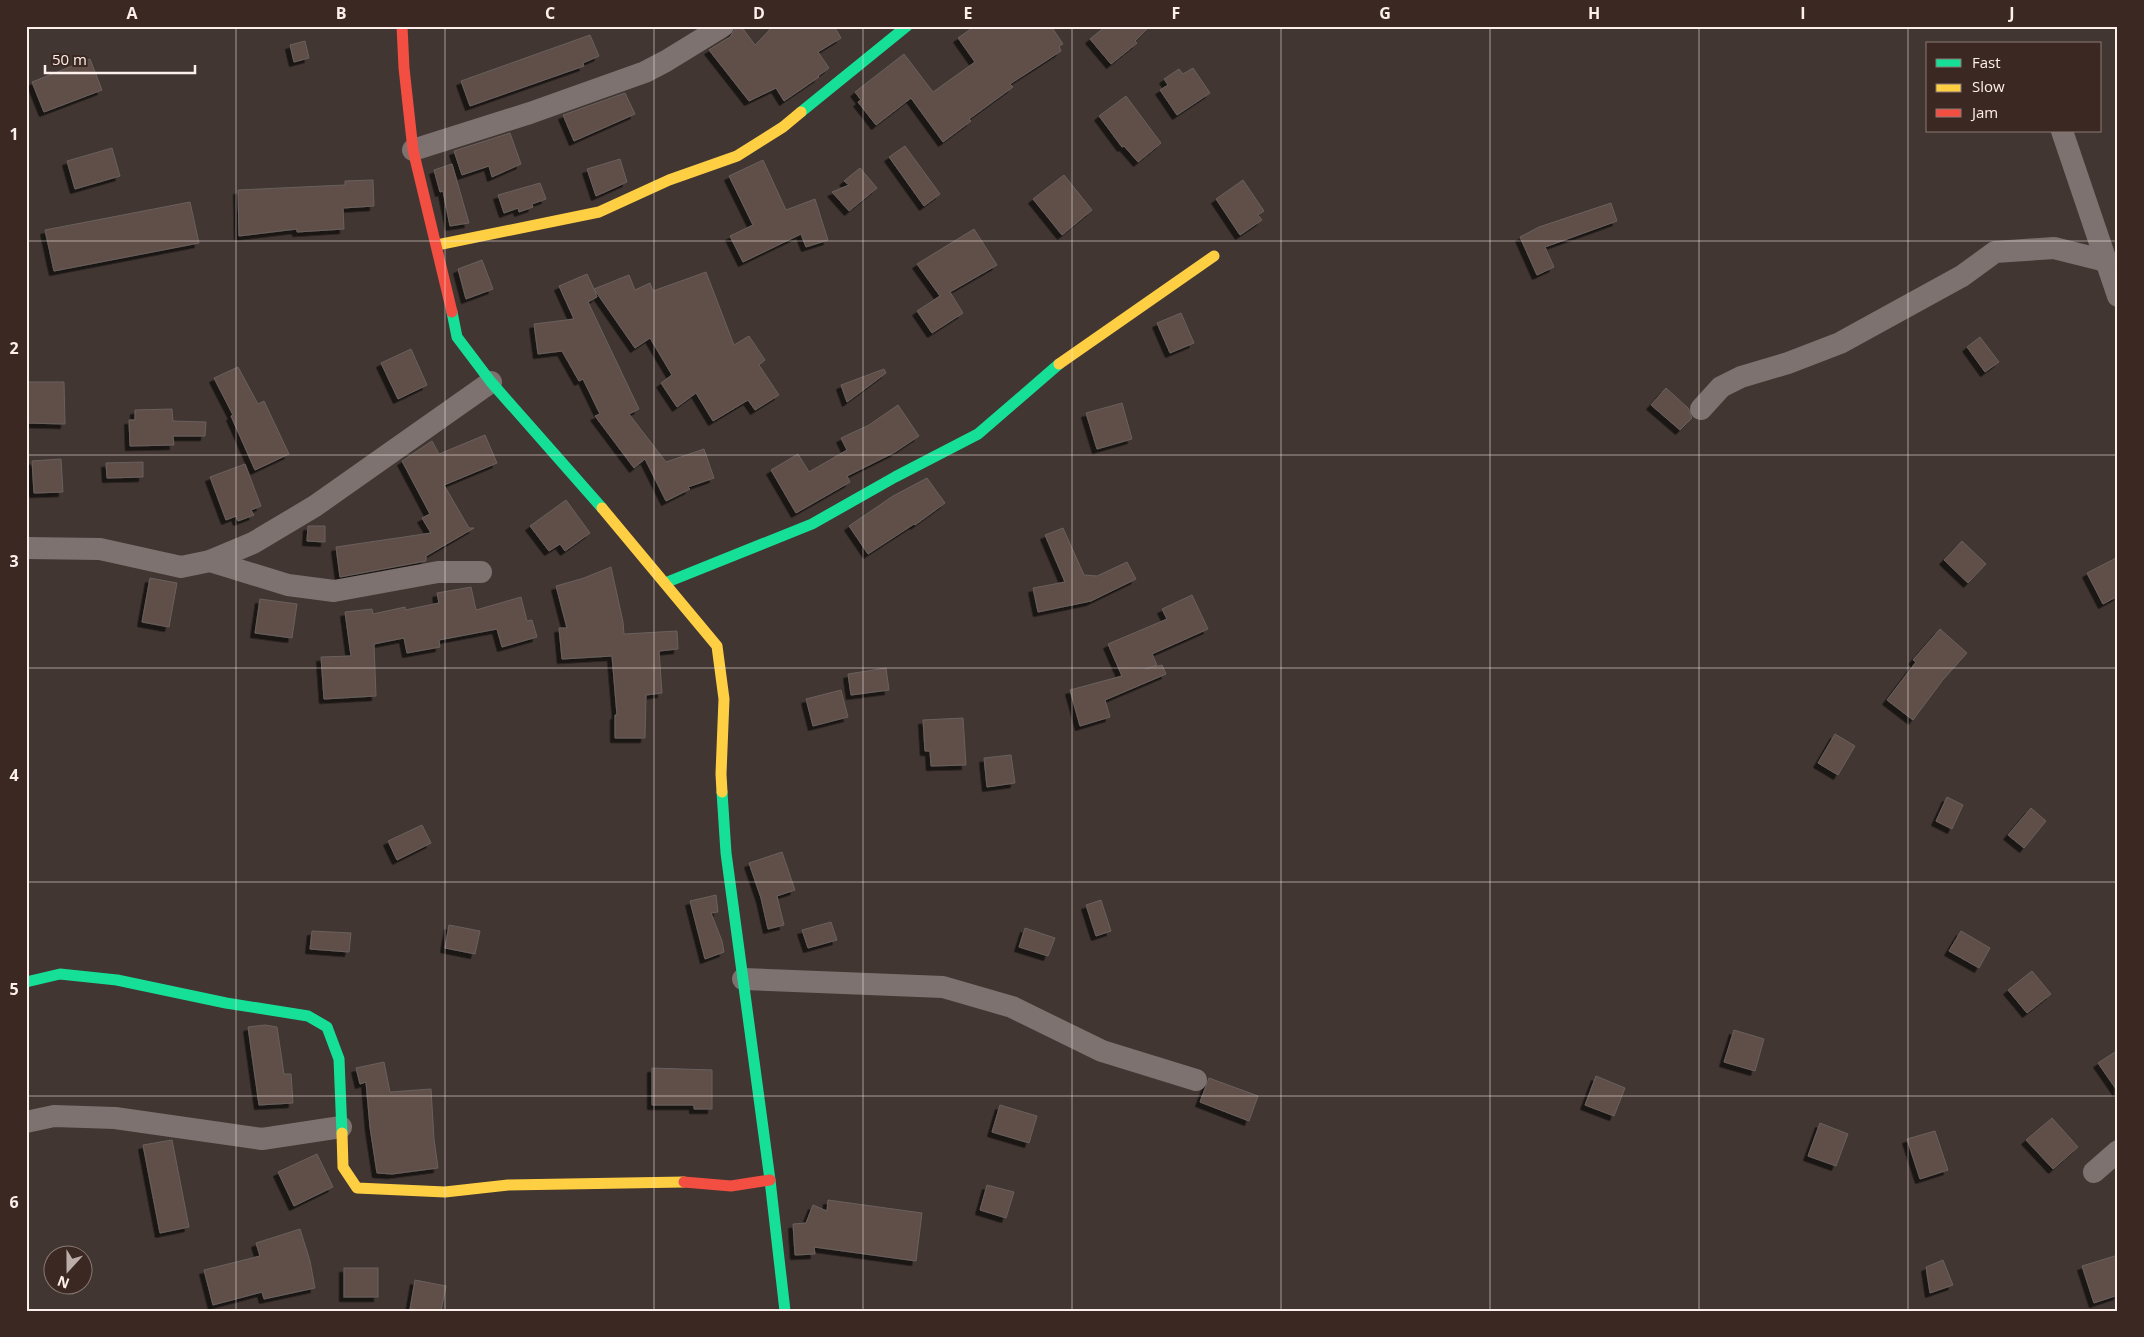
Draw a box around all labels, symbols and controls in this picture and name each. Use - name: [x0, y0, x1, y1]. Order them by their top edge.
- text: A: [126, 2, 138, 24]
- text: B: [336, 2, 346, 24]
- text: C: [545, 2, 555, 24]
- text: D: [753, 2, 765, 24]
- text: E: [964, 2, 973, 24]
- text: F: [1172, 2, 1180, 24]
- text: G: [1379, 2, 1391, 24]
- text: H: [1588, 2, 1600, 24]
- text: I: [1800, 2, 1806, 24]
- text: J: [2007, 2, 2015, 24]
- scale bar: [45, 42, 195, 74]
- legend: [1926, 42, 2102, 132]
- text: 50 m: [52, 49, 87, 69]
- text: Fast: [1972, 52, 2001, 72]
- text: Slow: [1972, 76, 2005, 96]
- text: Jam: [1970, 102, 1998, 122]
- text: 1: [9, 123, 19, 145]
- text: 2: [9, 337, 19, 359]
- text: 3: [9, 550, 19, 572]
- text: 4: [9, 764, 19, 786]
- text: 5: [9, 978, 19, 1000]
- text: 6: [9, 1191, 19, 1213]
- north arrow: [42, 1244, 92, 1294]
- text: N: [54, 1272, 72, 1294]

